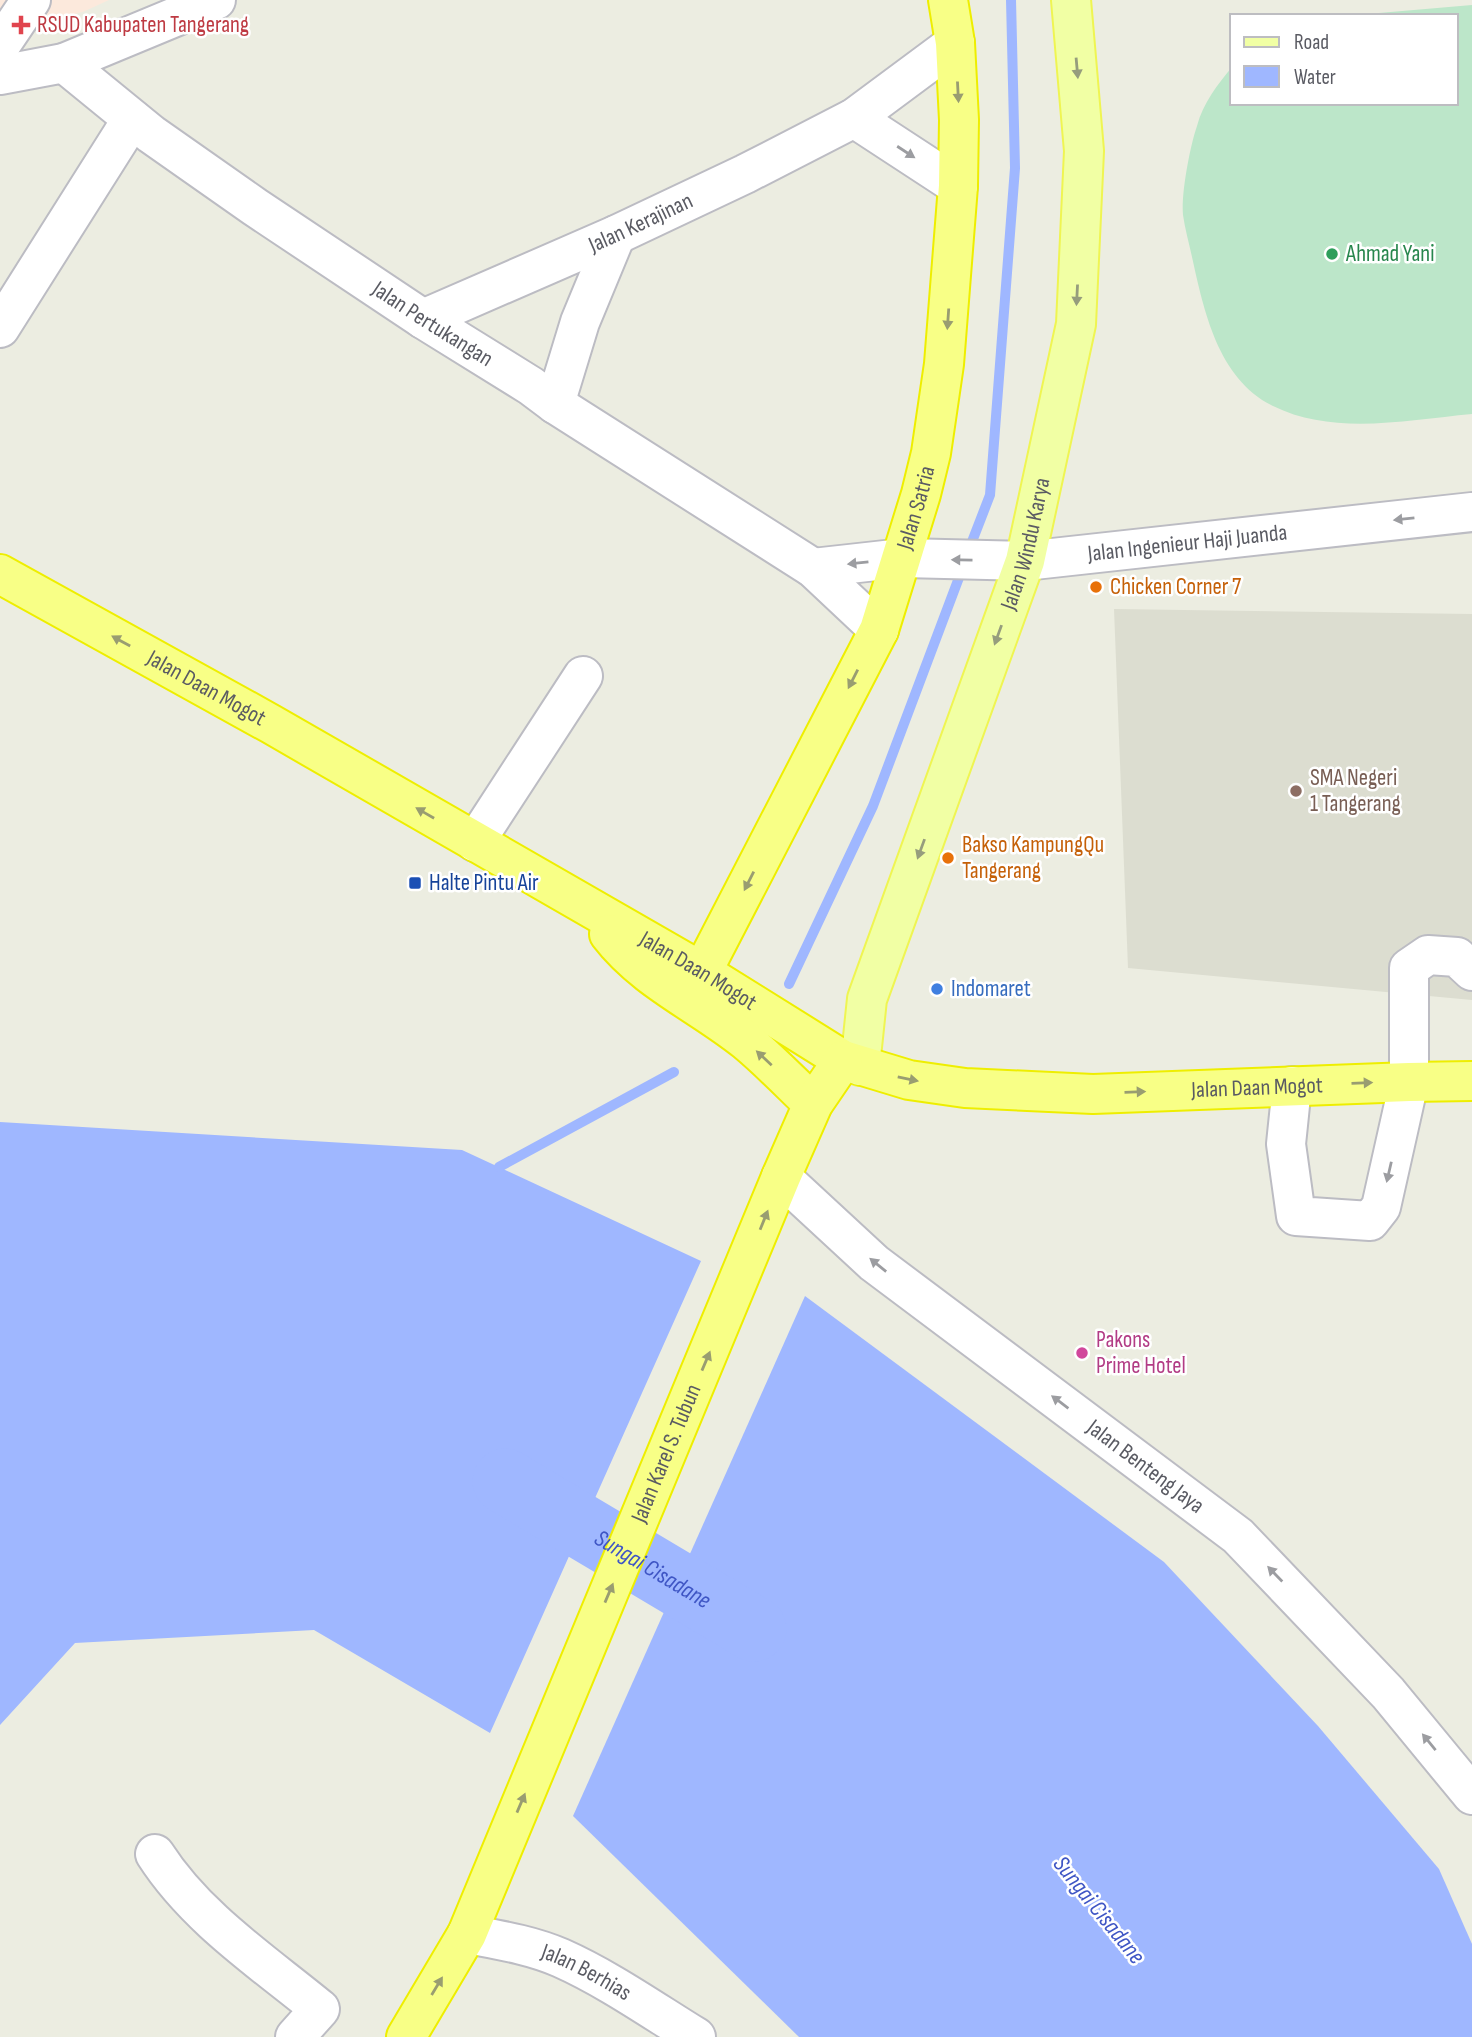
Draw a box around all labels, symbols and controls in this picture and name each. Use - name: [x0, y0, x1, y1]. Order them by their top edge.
- place label: RSUD Kabupaten Tangerang: [37, 11, 249, 39]
- legend: [1230, 14, 1458, 105]
- marker: RSUD Kabupaten Tangerang: [11, 15, 31, 35]
- text: Road: [1294, 30, 1329, 55]
- one-way arrow: [1072, 57, 1083, 79]
- text: Water: [1294, 65, 1336, 90]
- one-way arrow: [952, 81, 963, 103]
- one-way arrow: [897, 145, 915, 159]
- street label: Jalan Kerajinan: [584, 187, 697, 260]
- place label: Ahmad Yani: [1345, 240, 1434, 268]
- marker: Ahmad Yani: [1324, 246, 1340, 262]
- street label: Jalan Pertukangan: [366, 275, 498, 373]
- one-way arrow: [1072, 284, 1083, 306]
- one-way arrow: [942, 308, 953, 330]
- street label: Jalan Satria: [890, 463, 941, 554]
- street label: Jalan Windu Karya: [994, 475, 1057, 614]
- one-way arrow: [1393, 514, 1415, 525]
- street label: Jalan Ingenieur Haji Juanda: [1085, 518, 1289, 568]
- one-way arrow: [951, 554, 973, 565]
- one-way arrow: [846, 558, 868, 569]
- place label: Chicken Corner 7: [1110, 573, 1241, 601]
- marker: Chicken Corner 7: [1088, 579, 1104, 595]
- one-way arrow: [992, 624, 1003, 645]
- one-way arrow: [110, 635, 130, 647]
- street label: Jalan Daan Mogot: [141, 644, 271, 732]
- one-way arrow: [848, 669, 859, 689]
- place label: SMA Negeri 1 Tangerang: [1310, 764, 1401, 818]
- marker: SMA Negeri 1 Tangerang: [1288, 783, 1304, 799]
- one-way arrow: [415, 807, 435, 819]
- place label: Bakso KampungQu Tangerang: [962, 831, 1104, 885]
- one-way arrow: [915, 839, 926, 860]
- marker: Bakso KampungQu Tangerang: [940, 850, 956, 866]
- place label: Halte Pintu Air: [429, 869, 539, 897]
- one-way arrow: [744, 871, 755, 891]
- marker: Halte Pintu Air: [407, 875, 423, 891]
- street label: Jalan Daan Mogot: [634, 925, 762, 1017]
- place label: Indomaret: [951, 975, 1031, 1003]
- marker: Indomaret: [929, 981, 945, 997]
- one-way arrow: [755, 1049, 772, 1066]
- street label: Jalan Daan Mogot: [1190, 1071, 1323, 1104]
- one-way arrow: [897, 1074, 919, 1085]
- one-way arrow: [1352, 1078, 1374, 1089]
- one-way arrow: [1124, 1087, 1146, 1098]
- one-way arrow: [1384, 1161, 1395, 1183]
- one-way arrow: [758, 1210, 769, 1231]
- one-way arrow: [870, 1258, 887, 1273]
- place label: Pakons Prime Hotel: [1096, 1326, 1186, 1380]
- marker: Pakons Prime Hotel: [1074, 1345, 1090, 1361]
- one-way arrow: [700, 1351, 712, 1371]
- street label: Jalan Karel S. Tubun: [625, 1380, 707, 1528]
- one-way arrow: [1051, 1395, 1069, 1409]
- street label: Jalan Benteng Jaya: [1081, 1413, 1210, 1520]
- water label: Sungai Cisadane: [589, 1523, 716, 1615]
- one-way arrow: [1267, 1566, 1284, 1583]
- one-way arrow: [603, 1583, 614, 1604]
- one-way arrow: [1421, 1734, 1436, 1752]
- one-way arrow: [516, 1793, 527, 1814]
- water label: Sungai Cisadane: [1047, 1850, 1151, 1970]
- street label: Jalan Berhias: [537, 1937, 636, 2007]
- one-way arrow: [430, 1976, 443, 1995]

